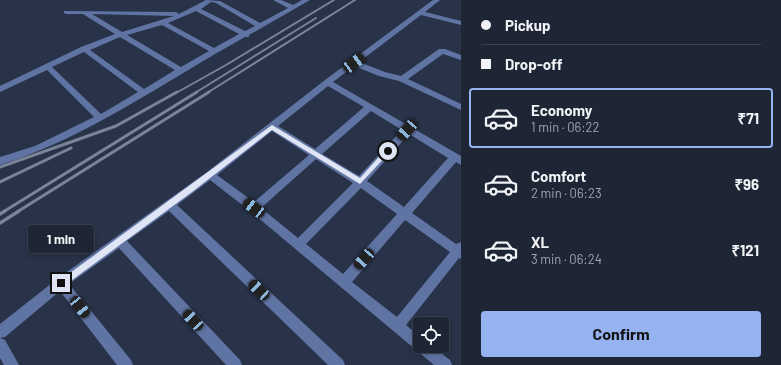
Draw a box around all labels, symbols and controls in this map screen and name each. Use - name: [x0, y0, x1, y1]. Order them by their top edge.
- text: Pickup: [505, 16, 551, 34]
- car: [341, 51, 367, 75]
- text: Drop-off: [505, 55, 563, 73]
- icon: car: [483, 100, 519, 136]
- text: Economy: [531, 101, 592, 119]
- text: ₹71: [738, 109, 759, 127]
- car: [395, 117, 419, 143]
- text: 1 min · 06:22: [531, 119, 600, 135]
- route start: [379, 142, 397, 160]
- icon: car: [483, 166, 519, 202]
- text: Comfort: [531, 167, 586, 185]
- text: ₹96: [734, 175, 759, 193]
- text: 2 min · 06:23: [531, 185, 602, 201]
- car: [241, 196, 267, 220]
- callout: 1 min: [28, 225, 94, 253]
- text: 1 min: [47, 231, 75, 247]
- icon: car: [483, 232, 519, 268]
- text: XL: [531, 233, 549, 251]
- text: ₹121: [731, 241, 759, 259]
- car: [352, 246, 376, 272]
- text: 3 min · 06:24: [531, 251, 602, 267]
- route end: [52, 274, 70, 292]
- car: [246, 277, 272, 303]
- car: [68, 294, 92, 320]
- car: [180, 307, 206, 333]
- button: Confirm: [481, 311, 761, 357]
- map controls: [413, 317, 449, 353]
- button: locate: [413, 317, 449, 353]

